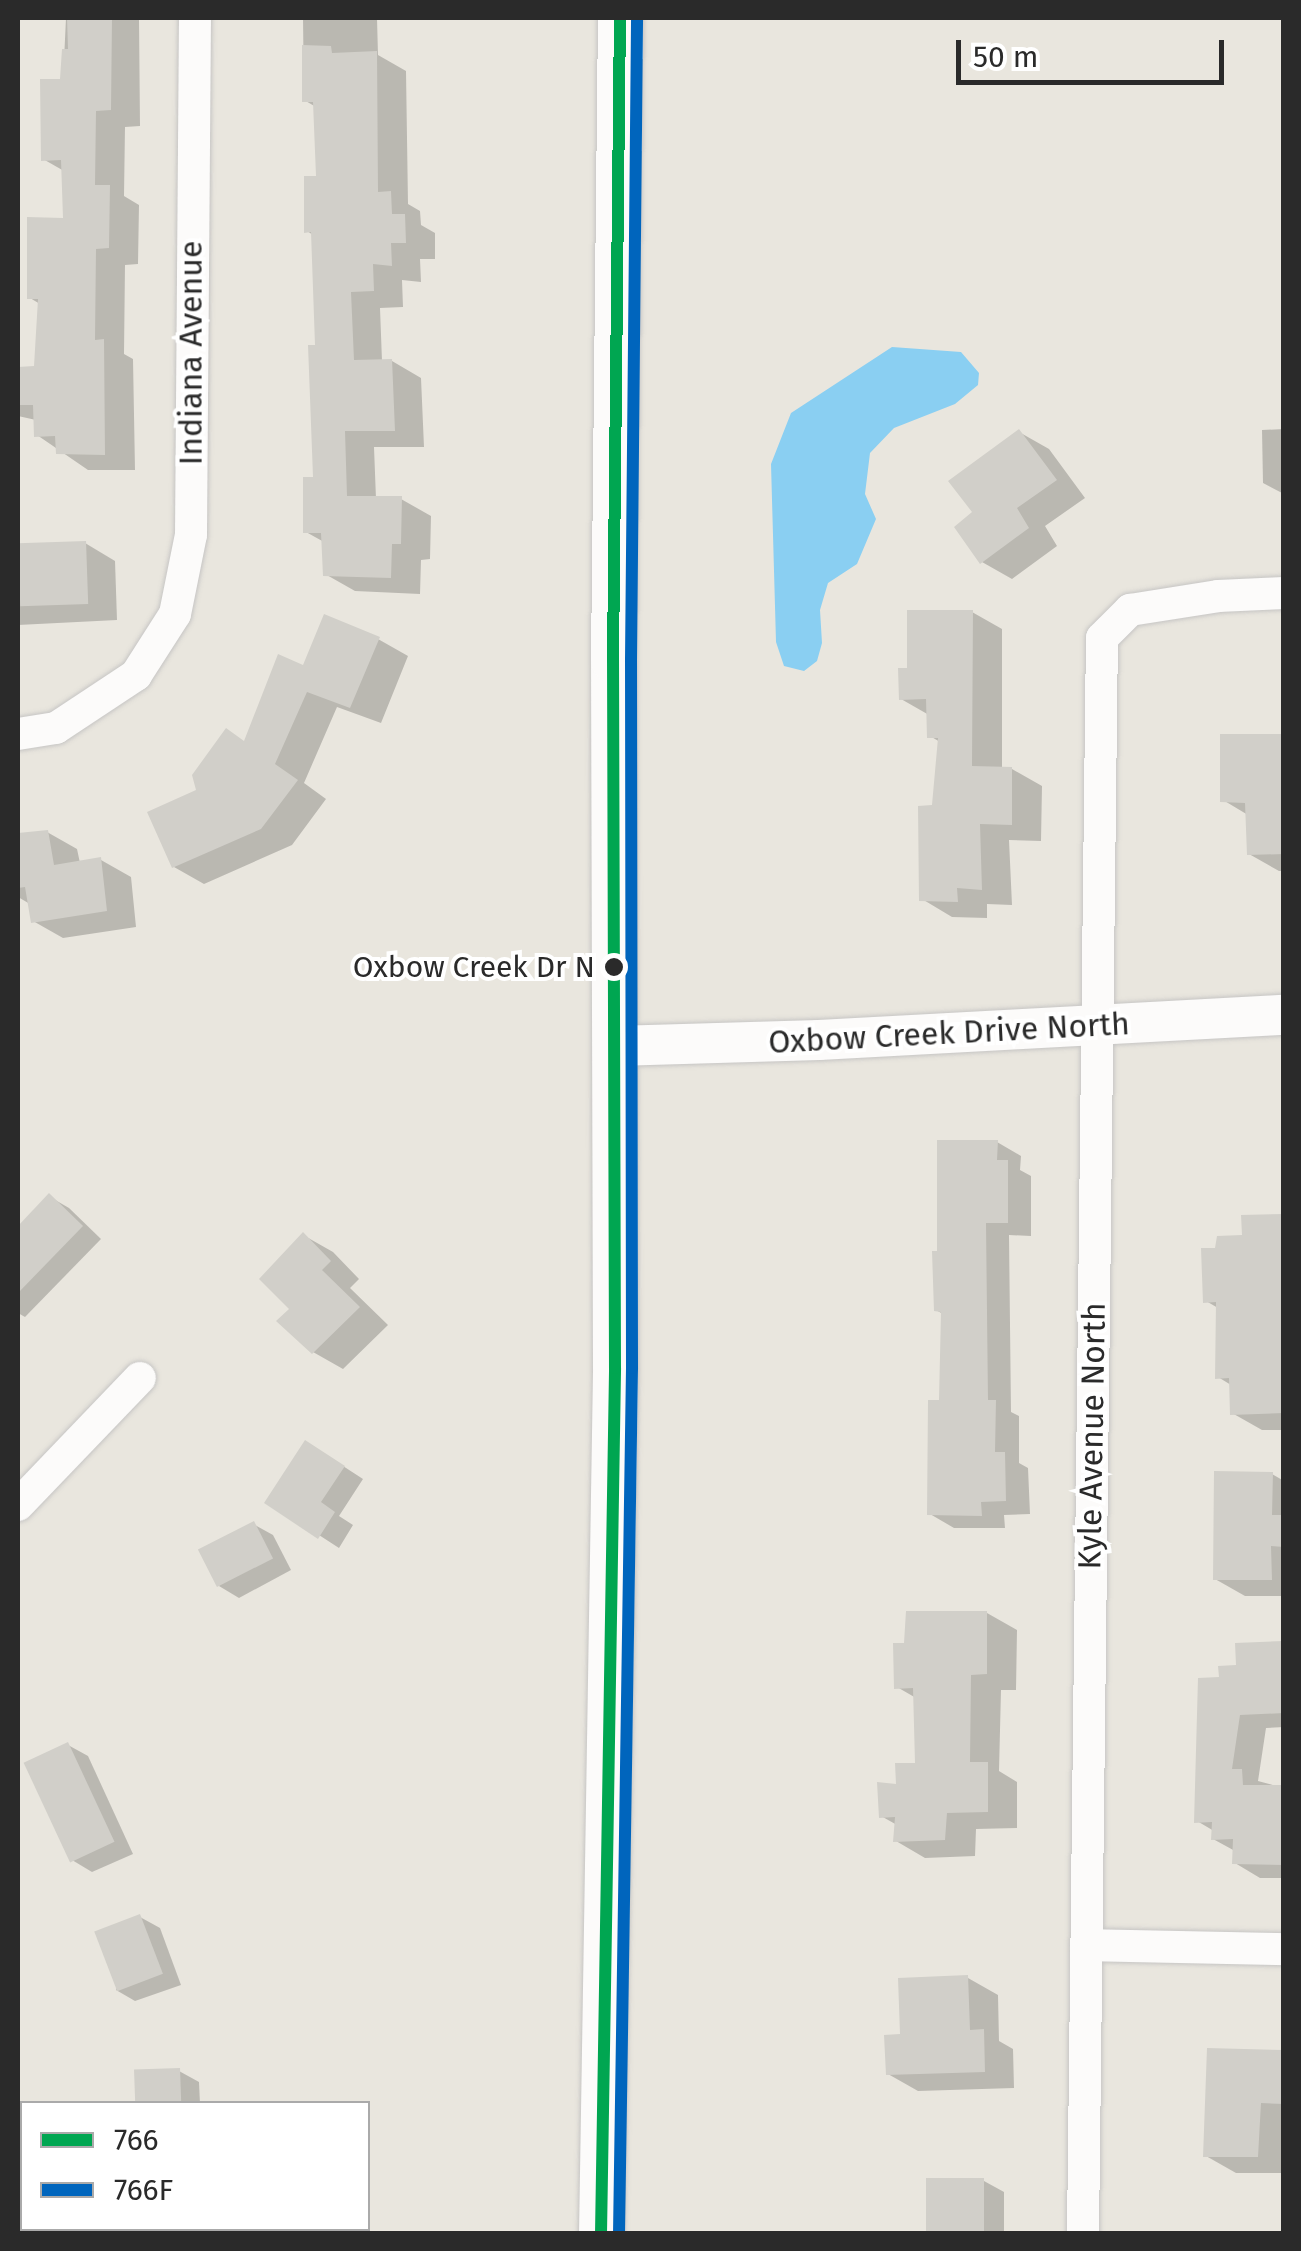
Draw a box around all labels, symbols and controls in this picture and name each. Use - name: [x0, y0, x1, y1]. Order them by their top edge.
- scale bar: [961, 20, 1228, 82]
- text: 50 m: [973, 39, 1038, 75]
- street label: Indiana Avenue: [172, 241, 210, 465]
- place label: Oxbow Creek Dr N: [353, 949, 595, 985]
- marker: Oxbow Creek Dr N: [604, 957, 624, 977]
- street label: Oxbow Creek Drive North: [767, 1004, 1131, 1062]
- street label: Kyle Avenue North: [1070, 1302, 1114, 1570]
- legend: [20, 2101, 370, 2231]
- text: 766: [114, 2122, 159, 2158]
- text: 766F: [114, 2172, 173, 2208]

